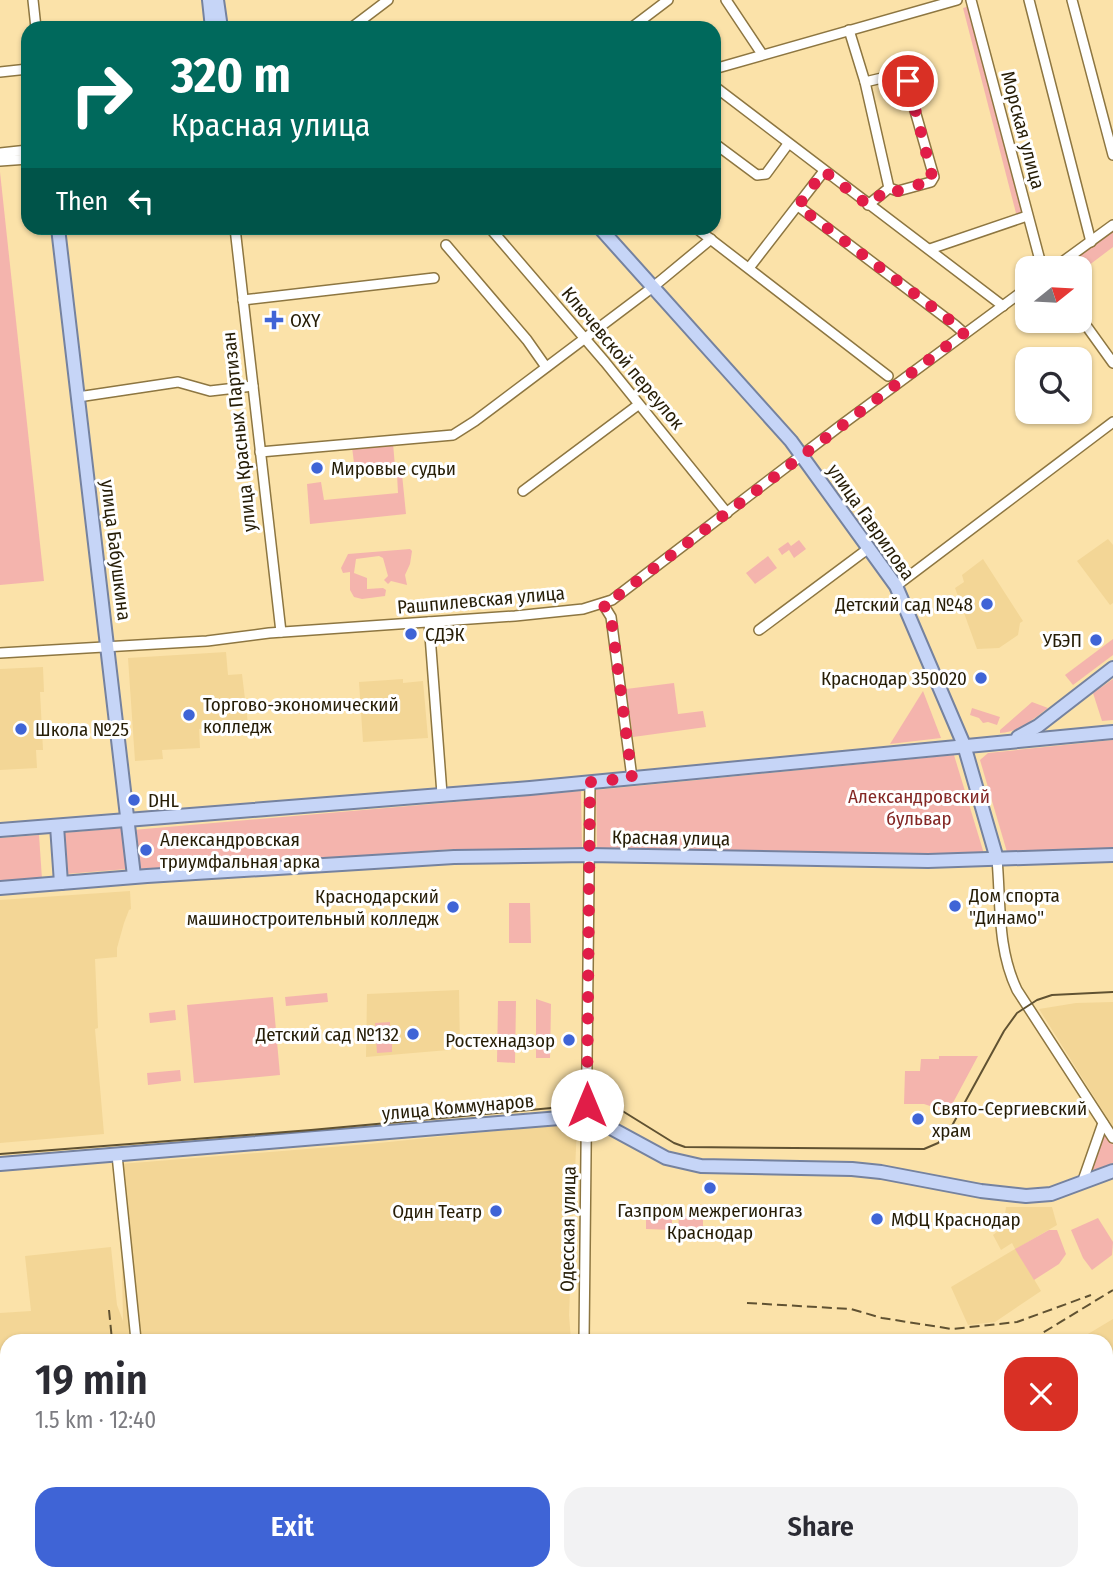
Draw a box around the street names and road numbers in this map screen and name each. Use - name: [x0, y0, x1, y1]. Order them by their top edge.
- street label: Морская улица: [996, 69, 1050, 191]
- street label: Ключевской переулок: [557, 282, 689, 434]
- street label: улица Красных Партизан: [217, 331, 261, 533]
- street label: улица Гаврилова: [822, 459, 920, 585]
- street label: улица Бабушкина: [96, 478, 136, 622]
- street label: Рашпилевская улица: [396, 581, 566, 619]
- street label: Красная улица: [612, 825, 730, 851]
- street label: улица Коммунаров: [381, 1089, 535, 1125]
- street label: Одесская улица: [555, 1166, 581, 1292]

